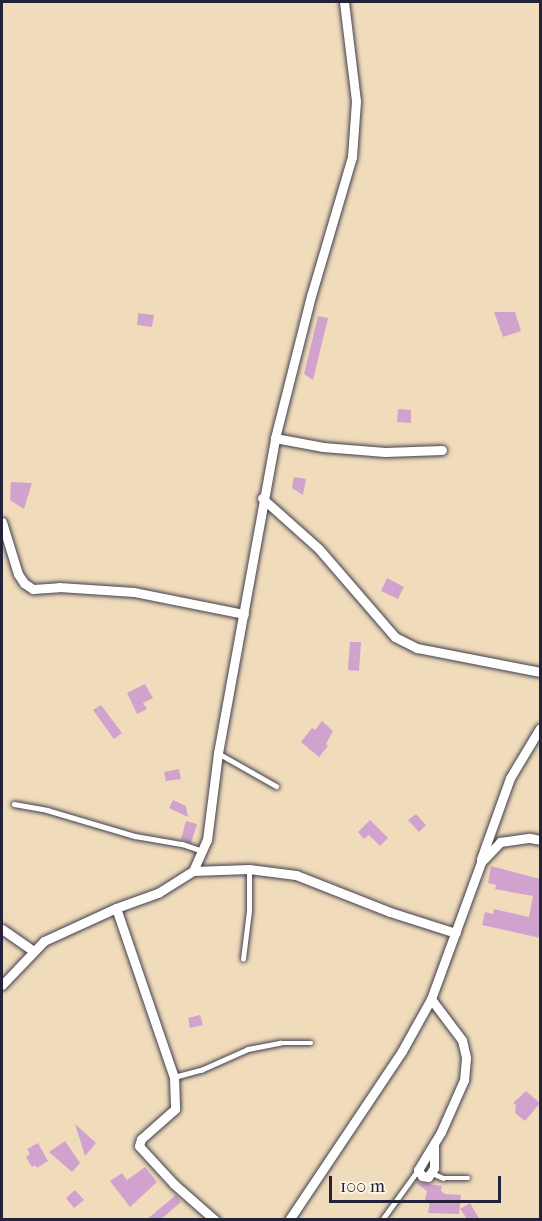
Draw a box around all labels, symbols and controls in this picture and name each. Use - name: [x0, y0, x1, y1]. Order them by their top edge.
- scale bar: [332, 1164, 504, 1202]
- text: 100 m: [340, 1176, 385, 1197]

